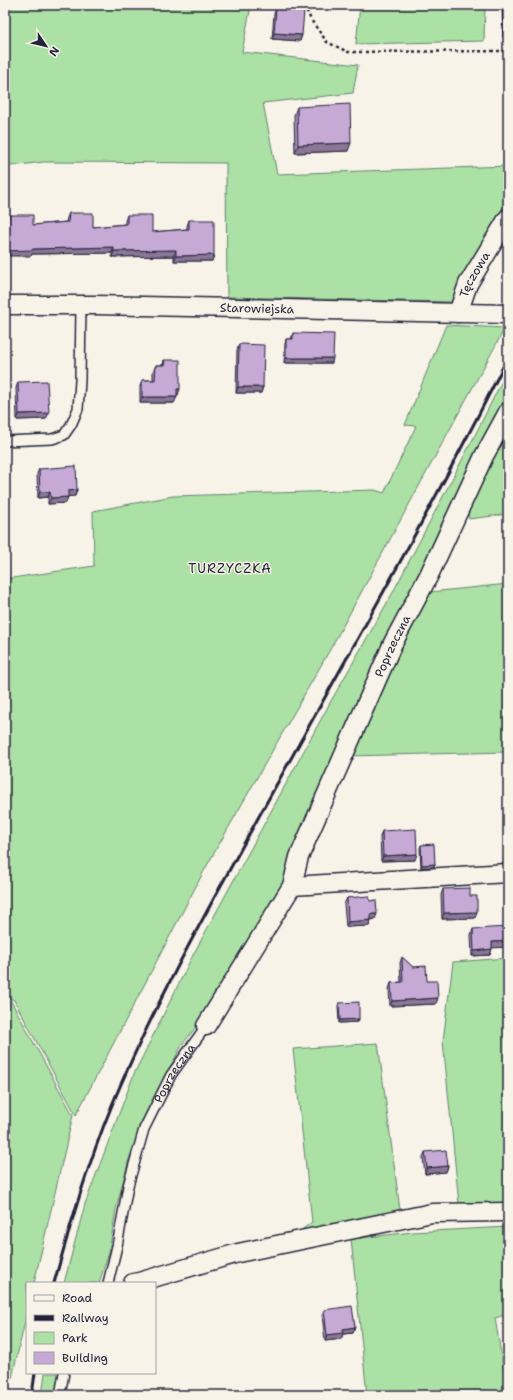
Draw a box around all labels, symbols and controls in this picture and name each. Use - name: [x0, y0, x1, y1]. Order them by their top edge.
- north arrow: [26, 26, 66, 66]
- text: N: [45, 44, 62, 60]
- street label: Tęczowa: [456, 248, 494, 300]
- street label: Starowiejska: [220, 300, 295, 317]
- district label: TURZYCZKA: [188, 560, 272, 577]
- street label: Poprzeczna: [371, 612, 415, 679]
- street label: Poprzeczna: [150, 1040, 199, 1106]
- legend: [26, 1282, 156, 1374]
- text: Road: [62, 1290, 93, 1306]
- text: Railway: [62, 1310, 109, 1326]
- text: Park: [62, 1330, 88, 1346]
- text: Building: [62, 1350, 108, 1366]

